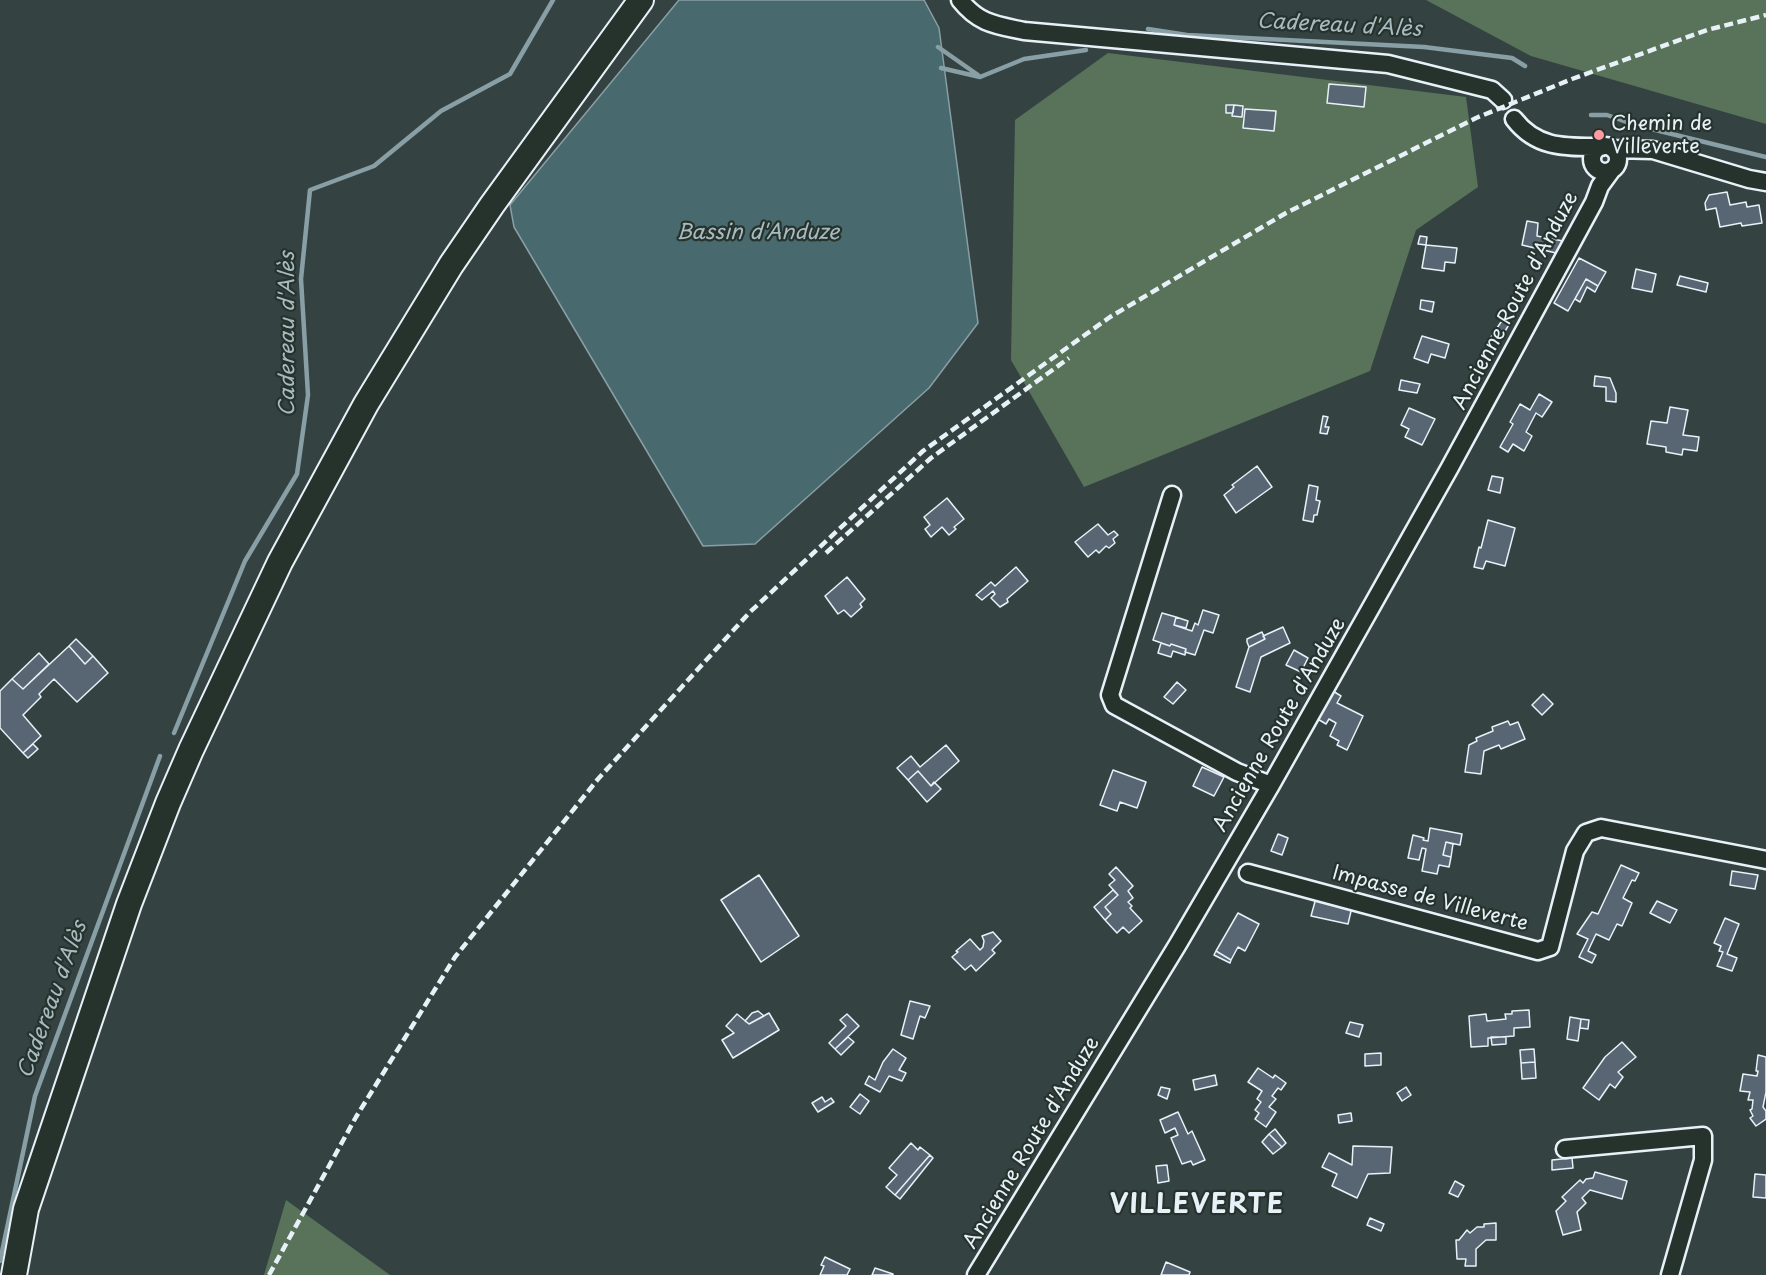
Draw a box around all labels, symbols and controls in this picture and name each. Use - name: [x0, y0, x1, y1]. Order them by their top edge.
- water label: Cadereau d'Alès: [1256, 9, 1422, 43]
- place label: Chemin de Villeverte: [1611, 112, 1712, 159]
- marker: Chemin de Villeverte: [1592, 128, 1606, 142]
- street label: Ancienne Route d'Anduze: [1448, 188, 1584, 414]
- water label: Bassin d'Anduze: [676, 220, 840, 246]
- water label: Cadereau d'Alès: [275, 252, 301, 416]
- street label: Ancienne Route d'Anduze: [1209, 614, 1351, 836]
- street label: Impasse de Villeverte: [1329, 861, 1531, 937]
- water label: Cadereau d'Alès: [13, 918, 93, 1082]
- street label: Ancienne Route d'Anduze: [959, 1033, 1105, 1253]
- district label: VILLEVERTE: [1111, 1190, 1283, 1222]

